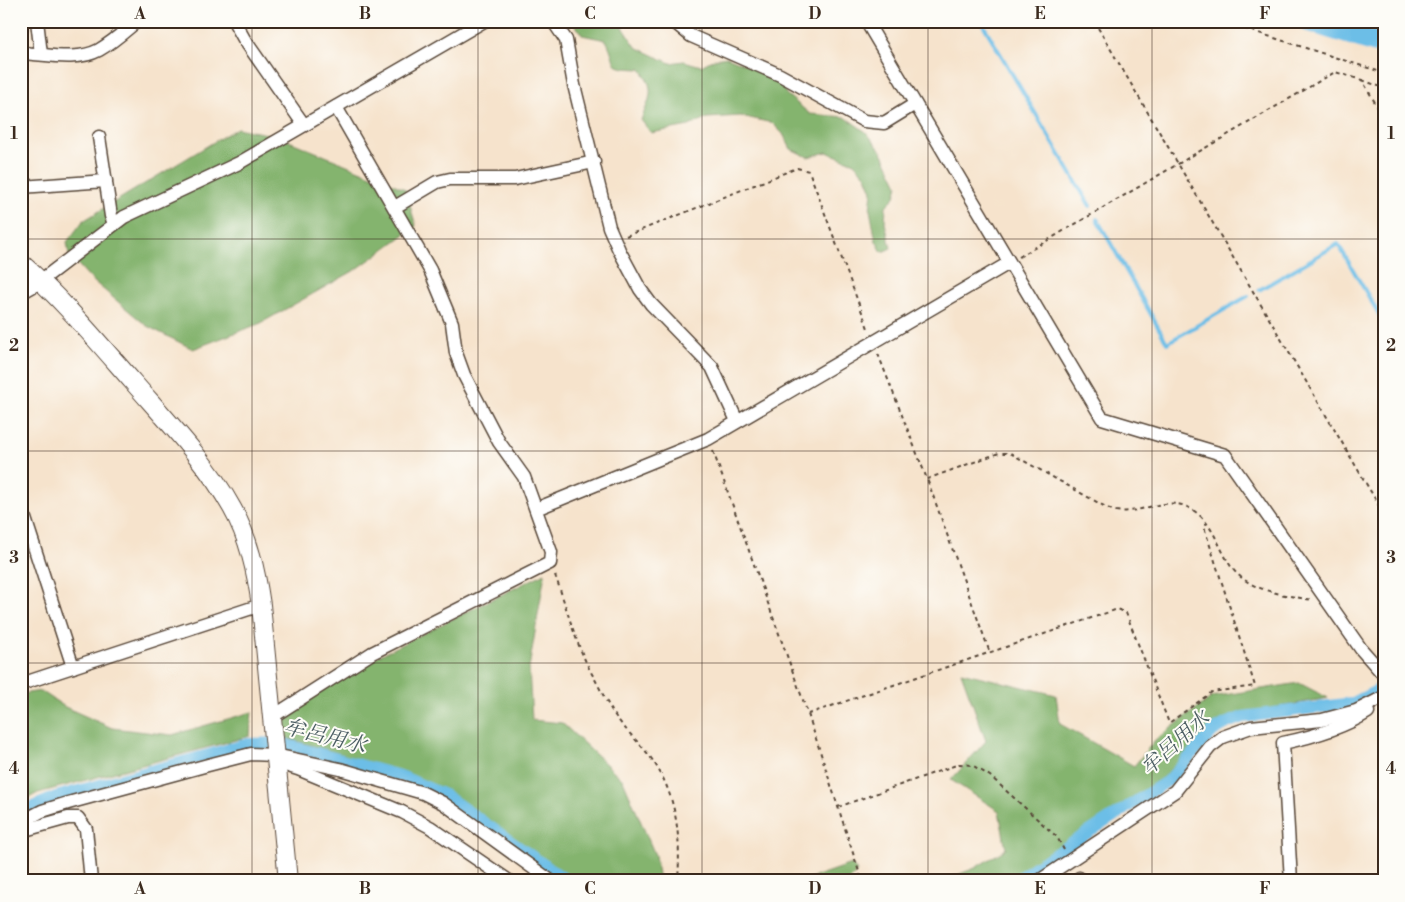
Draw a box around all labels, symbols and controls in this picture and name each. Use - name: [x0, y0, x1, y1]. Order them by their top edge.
- text: A: [133, 4, 146, 24]
- text: B: [359, 4, 371, 24]
- text: C: [584, 4, 596, 24]
- text: D: [809, 4, 822, 24]
- text: E: [1034, 4, 1046, 24]
- text: F: [1259, 4, 1271, 24]
- text: 1: [10, 124, 18, 144]
- text: 1: [1387, 124, 1395, 144]
- text: 2: [9, 336, 19, 356]
- text: 2: [1386, 336, 1396, 356]
- text: 3: [9, 548, 19, 568]
- text: 3: [1386, 548, 1396, 568]
- water label: 牟呂用水: [1136, 705, 1217, 782]
- water label: 牟呂用水: [281, 714, 371, 760]
- text: 4: [9, 759, 20, 779]
- text: 4: [1386, 759, 1397, 779]
- text: A: [133, 879, 146, 899]
- text: B: [359, 879, 371, 899]
- text: C: [584, 879, 596, 899]
- text: D: [809, 879, 822, 899]
- text: E: [1034, 879, 1046, 899]
- text: F: [1259, 879, 1271, 899]

